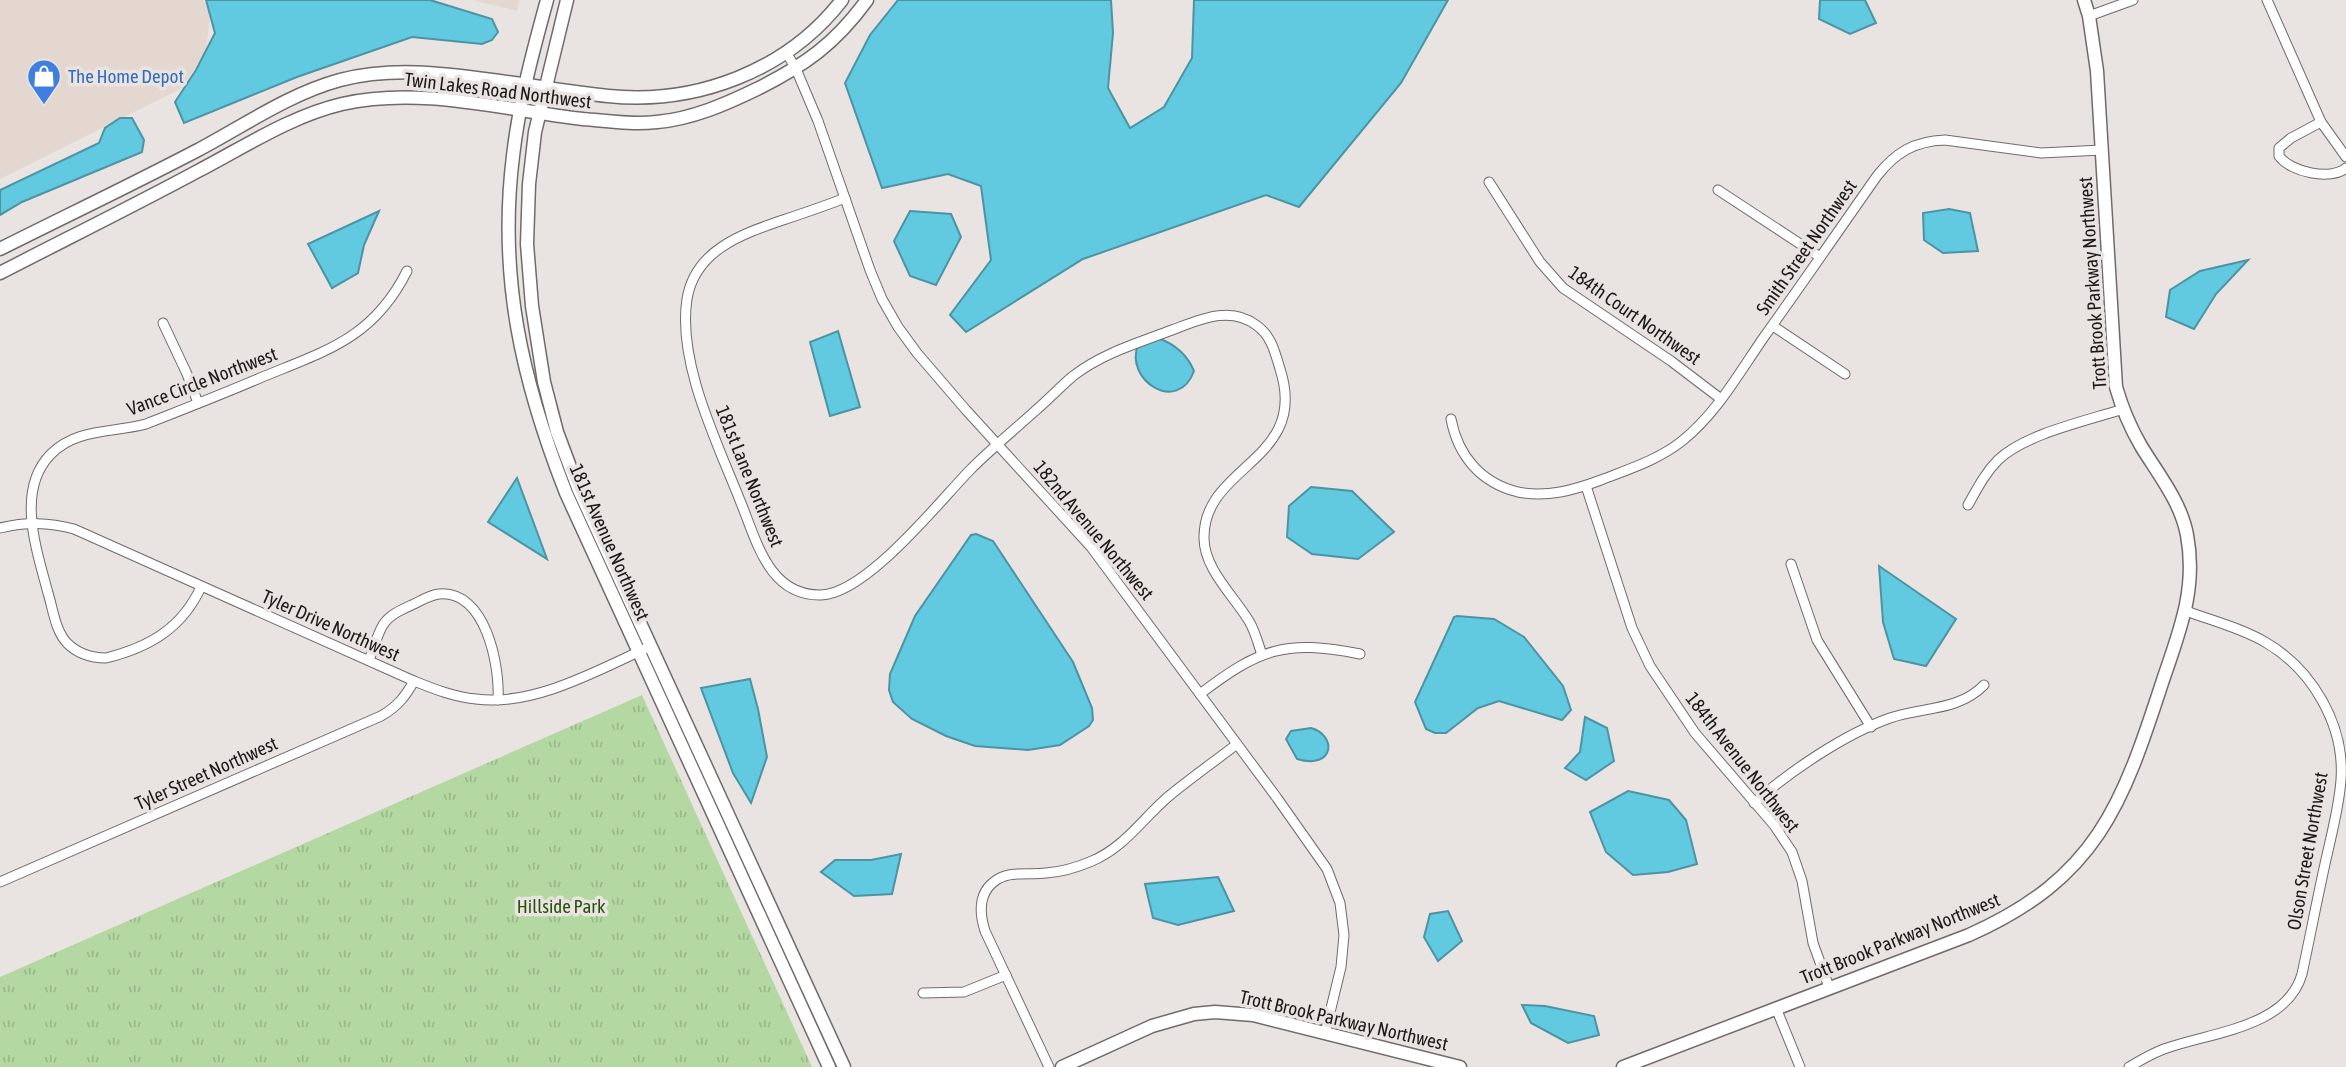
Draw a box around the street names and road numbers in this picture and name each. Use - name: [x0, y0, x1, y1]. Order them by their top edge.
- street label: Twin Lakes Road Northwest: [403, 68, 593, 112]
- street label: Smith Street Northwest: [1751, 175, 1861, 319]
- street label: Trott Brook Parkway Northwest: [2074, 176, 2110, 390]
- street label: 184th Court Northwest: [1565, 261, 1705, 369]
- street label: Vance Circle Northwest: [124, 342, 280, 420]
- street label: 181st Lane Northwest: [712, 402, 788, 550]
- street label: 182nd Avenue Northwest: [1029, 456, 1159, 604]
- street label: 181st Avenue Northwest: [566, 460, 654, 624]
- street label: Tyler Drive Northwest: [259, 585, 403, 665]
- street label: 184th Avenue Northwest: [1682, 688, 1804, 836]
- street label: Tyler Street Northwest: [131, 732, 281, 814]
- street label: Olson Street Northwest: [2282, 770, 2332, 932]
- street label: Trott Brook Parkway Northwest: [1797, 888, 2003, 988]
- street label: Trott Brook Parkway Northwest: [1238, 985, 1450, 1055]

